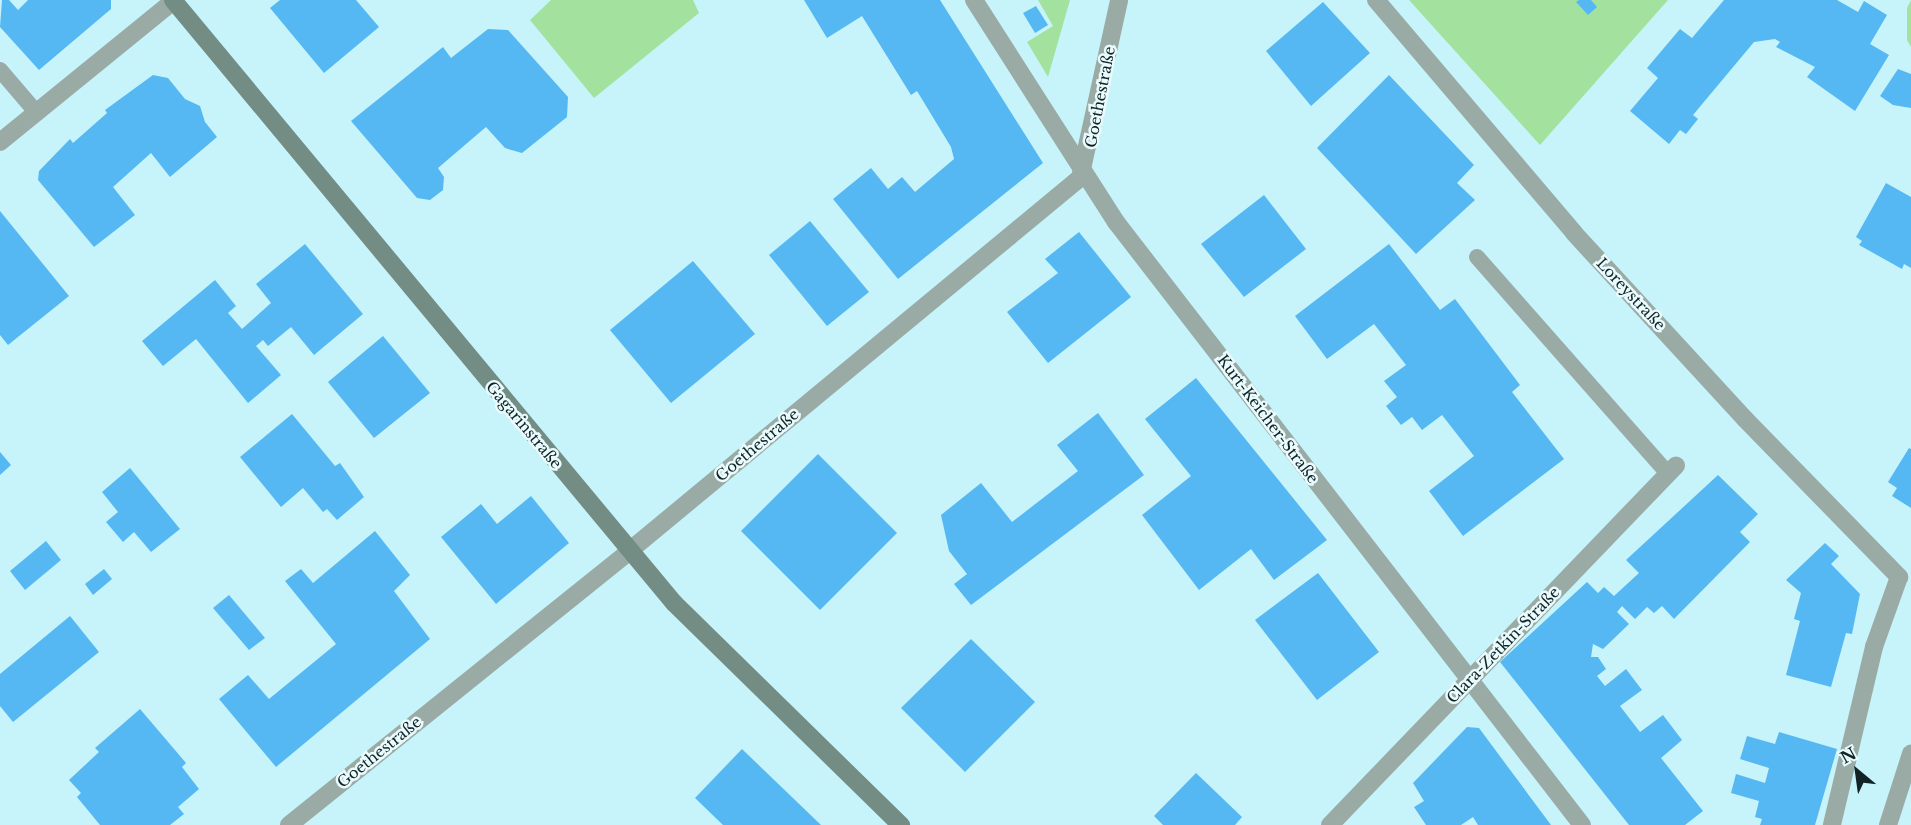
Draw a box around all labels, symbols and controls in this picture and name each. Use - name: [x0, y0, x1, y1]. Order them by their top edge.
- street label: Goethestraße: [1081, 45, 1119, 149]
- street label: Loreystraße: [1593, 254, 1669, 334]
- street label: Kurt-Keicher-Straße: [1214, 351, 1322, 487]
- street label: Gagarinstraße: [482, 378, 566, 472]
- street label: Goethestraße: [712, 405, 802, 485]
- street label: Clara-Zetkin-Straße: [1443, 583, 1563, 707]
- street label: Goethestraße: [333, 713, 425, 791]
- north arrow: [1827, 741, 1887, 801]
- text: N: [1837, 743, 1860, 768]

